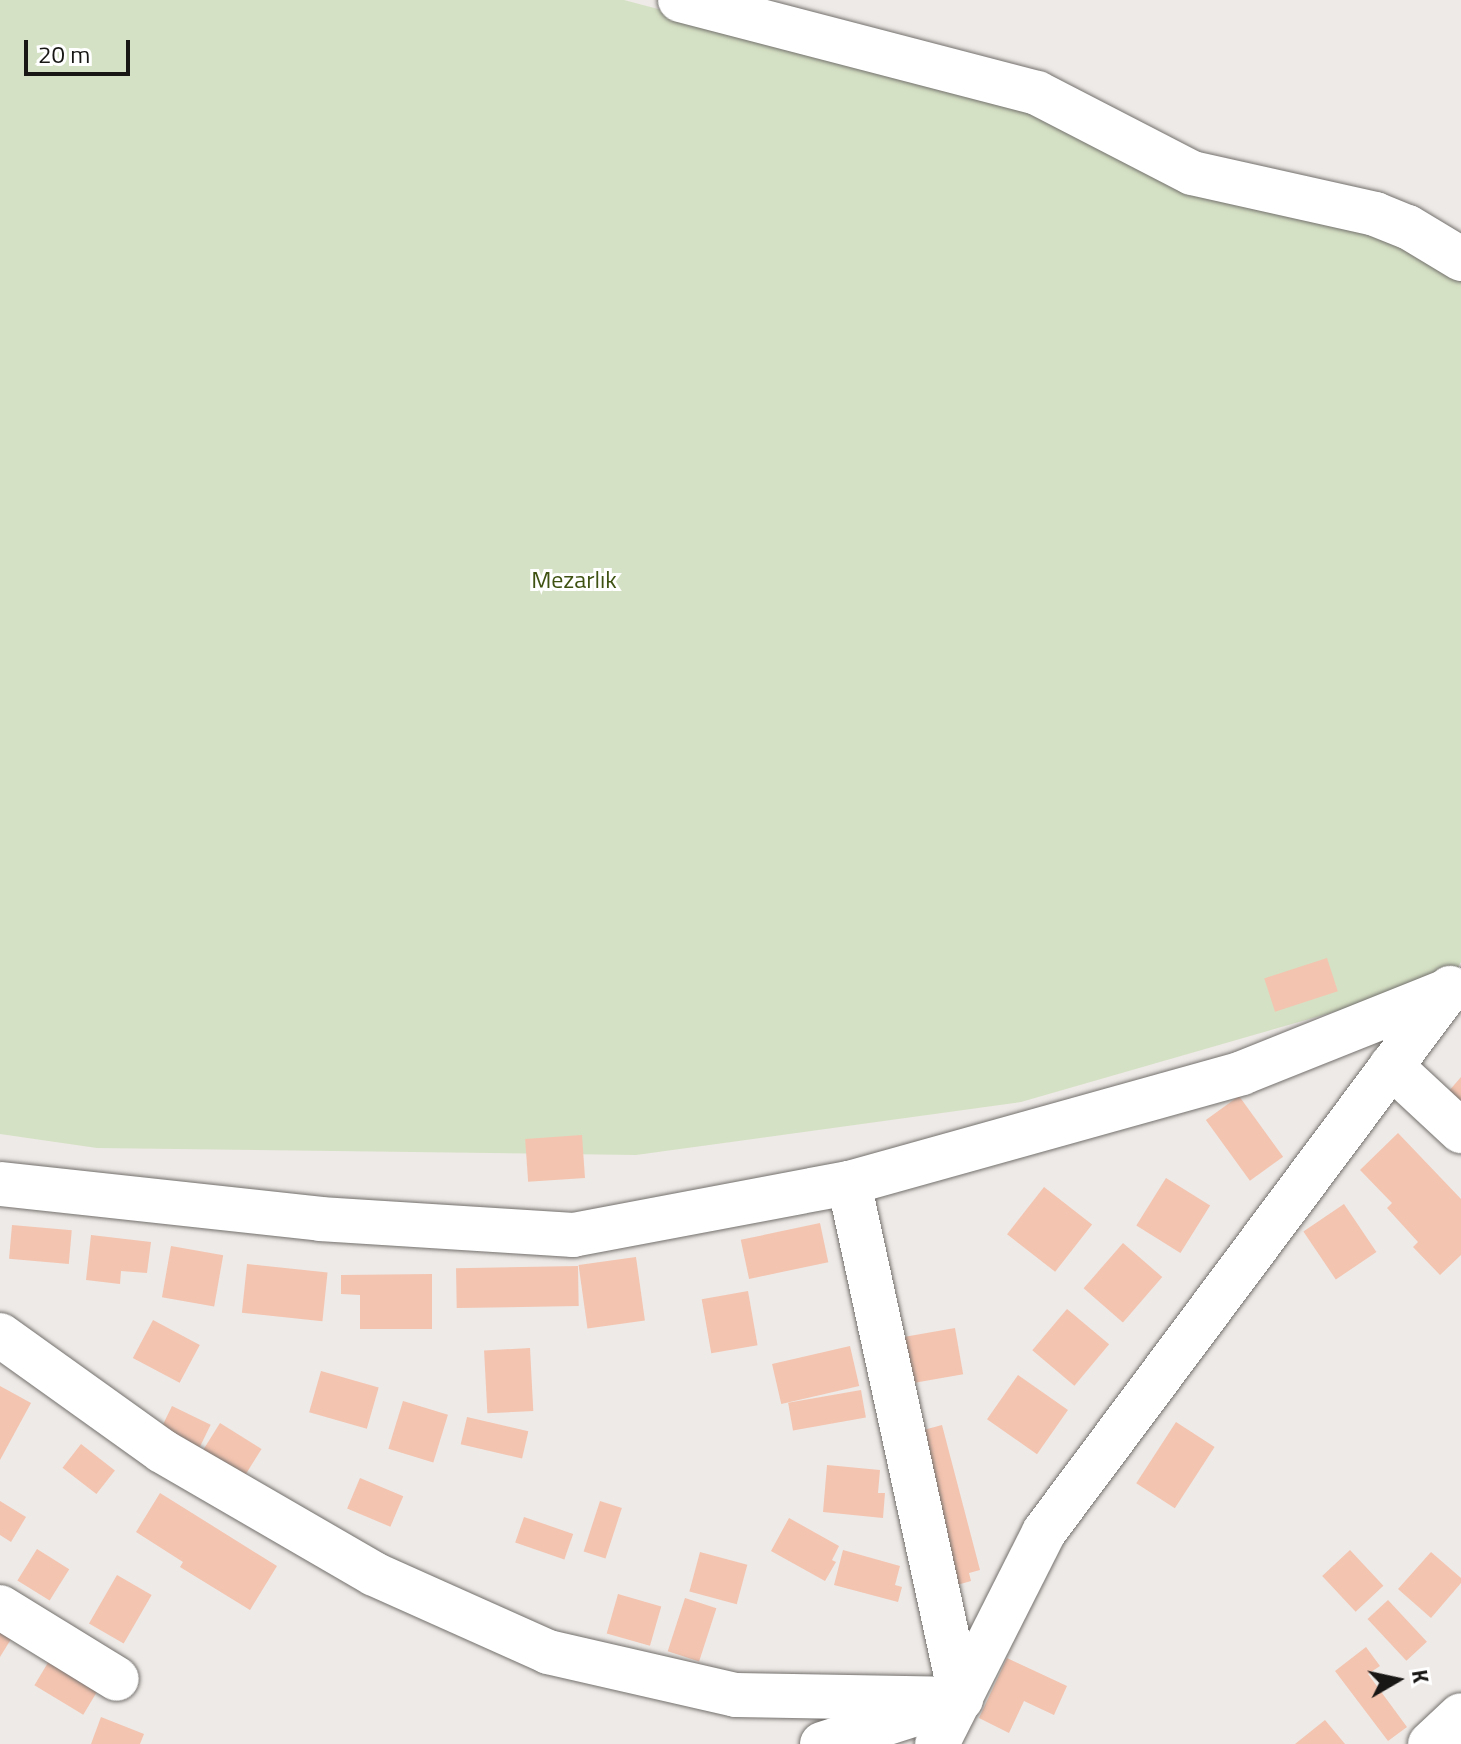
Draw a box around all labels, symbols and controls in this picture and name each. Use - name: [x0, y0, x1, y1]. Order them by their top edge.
- scale bar: [28, 24, 134, 74]
- text: 20 m: [38, 36, 90, 72]
- park label: Mezarlık: [531, 566, 617, 594]
- north arrow: [1357, 1640, 1437, 1720]
- text: K: [1403, 1667, 1439, 1685]

